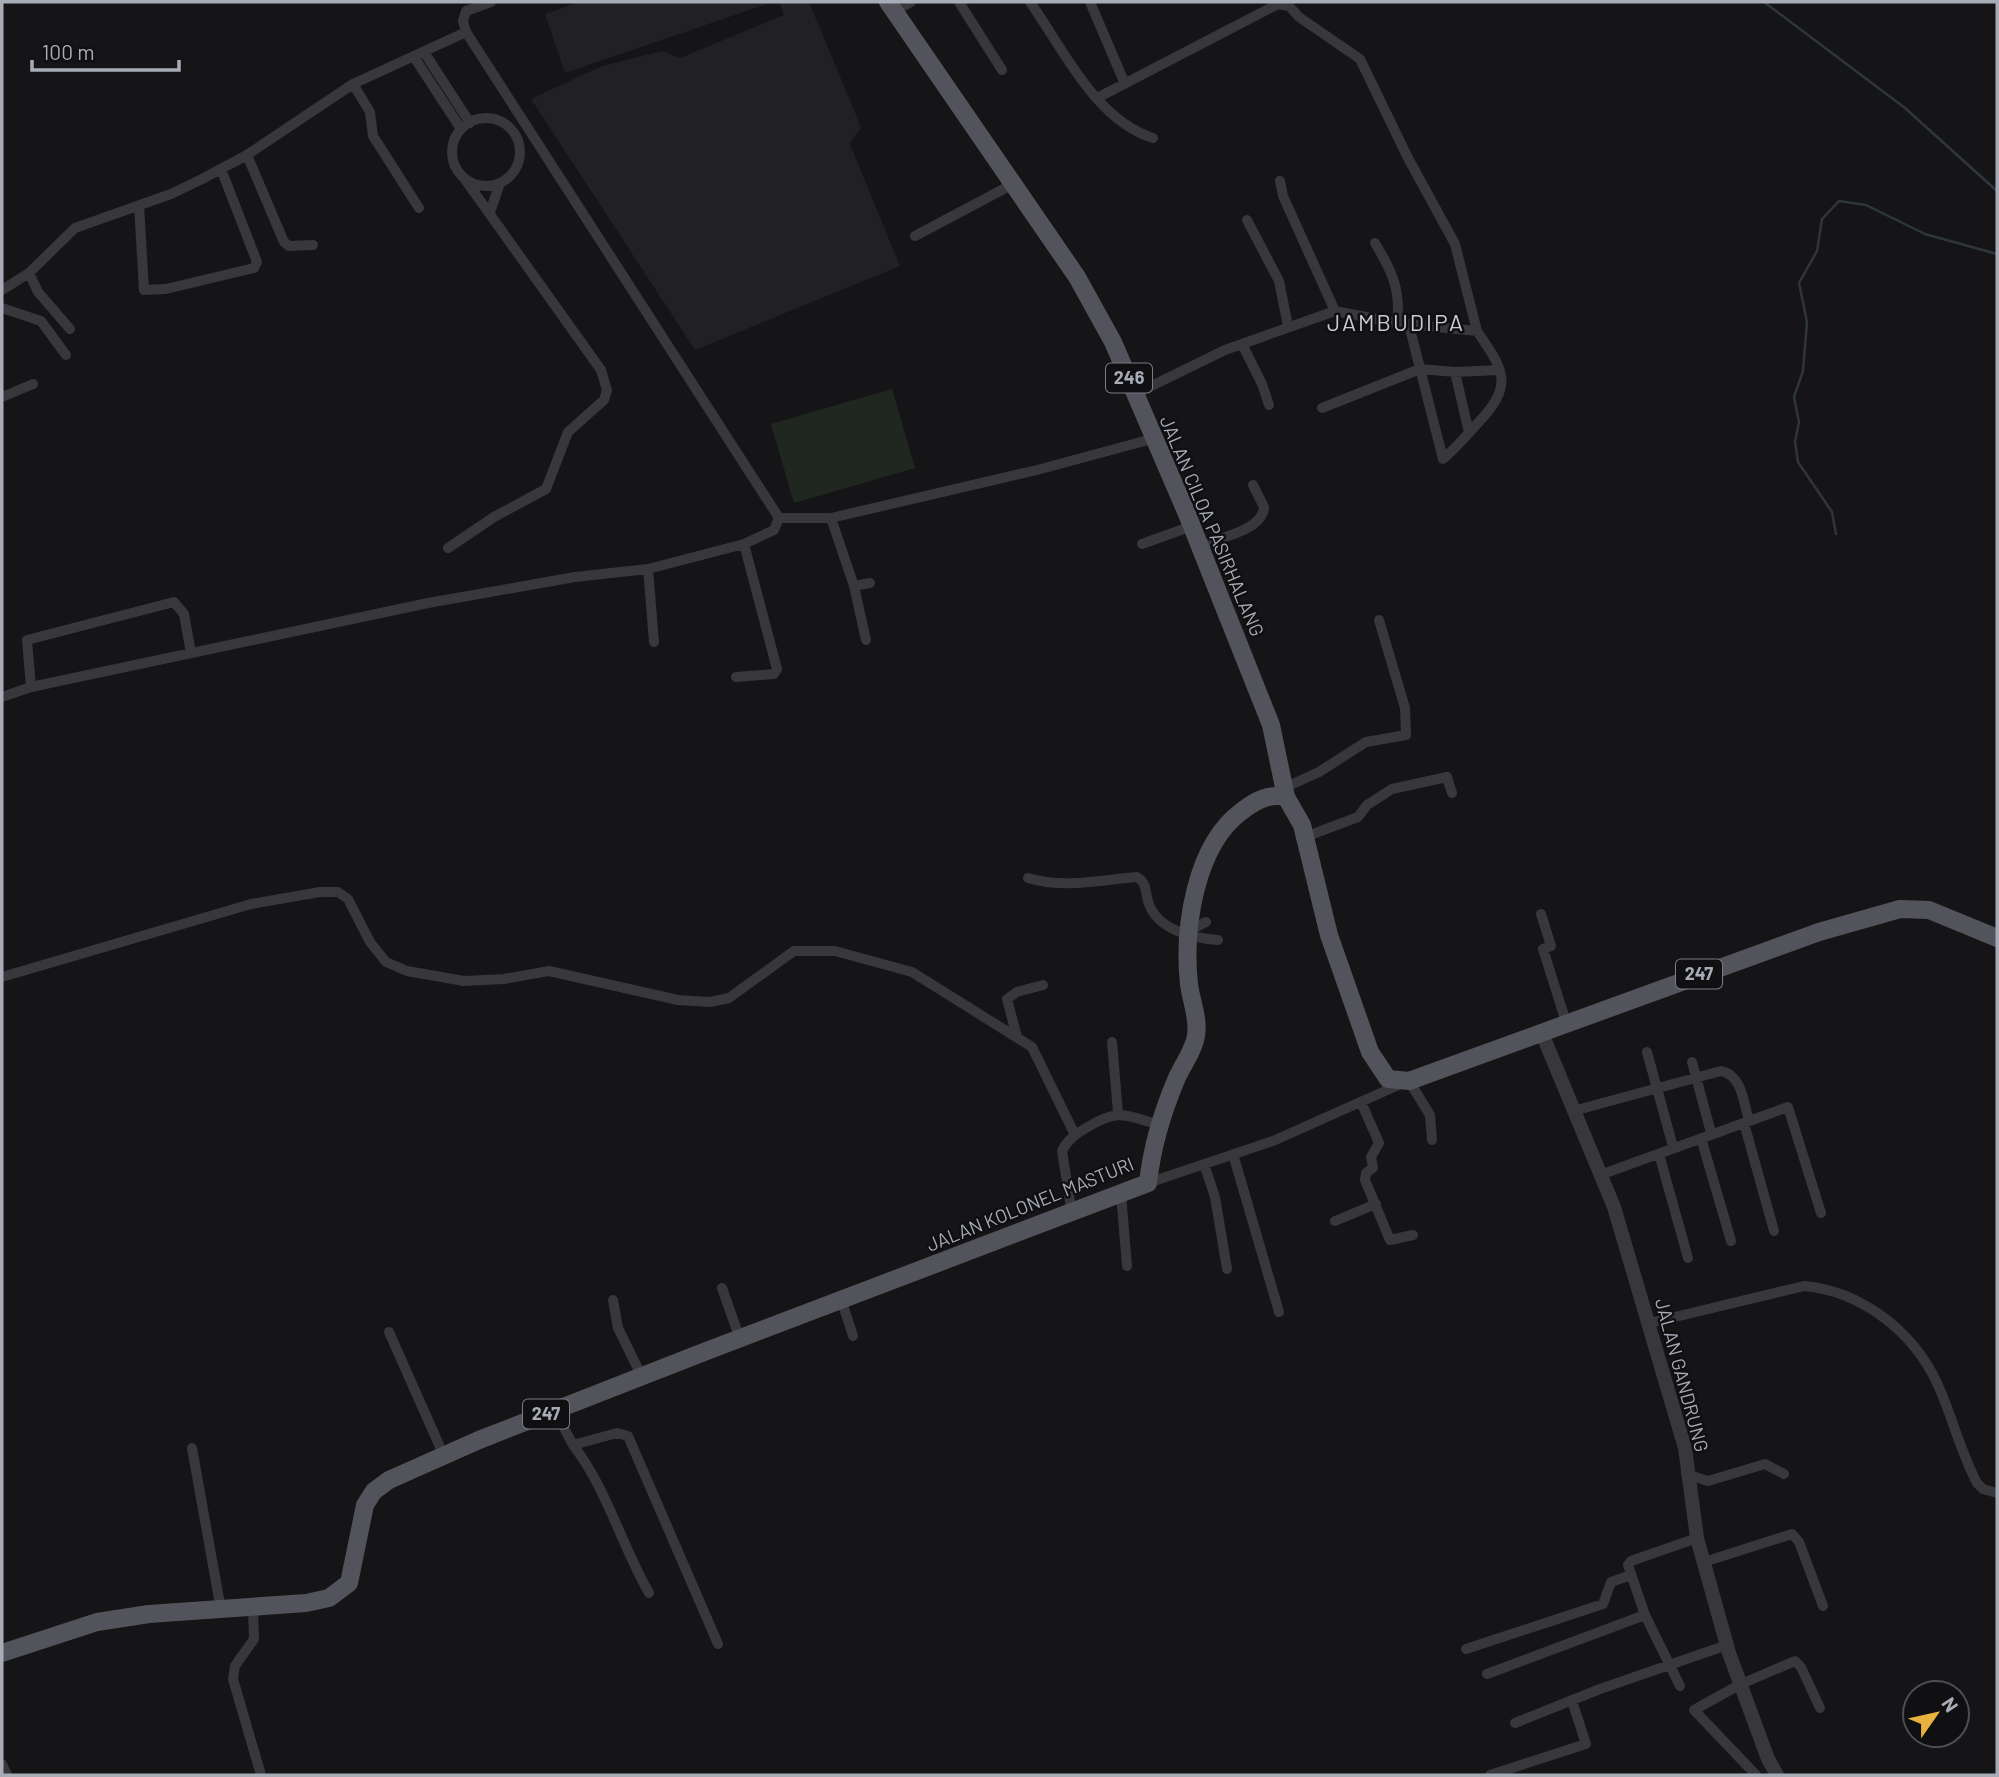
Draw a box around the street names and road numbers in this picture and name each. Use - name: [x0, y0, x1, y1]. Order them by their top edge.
- road number: 246: [1106, 364, 1152, 392]
- street label: JALAN CILOA PASIRHALANG: [1155, 412, 1269, 640]
- road number: 247: [1676, 959, 1722, 988]
- street label: JALAN KOLONEL MASTURI: [923, 1151, 1137, 1256]
- street label: JALAN GANDRUNG: [1651, 1296, 1714, 1454]
- road number: 247: [523, 1400, 569, 1428]

